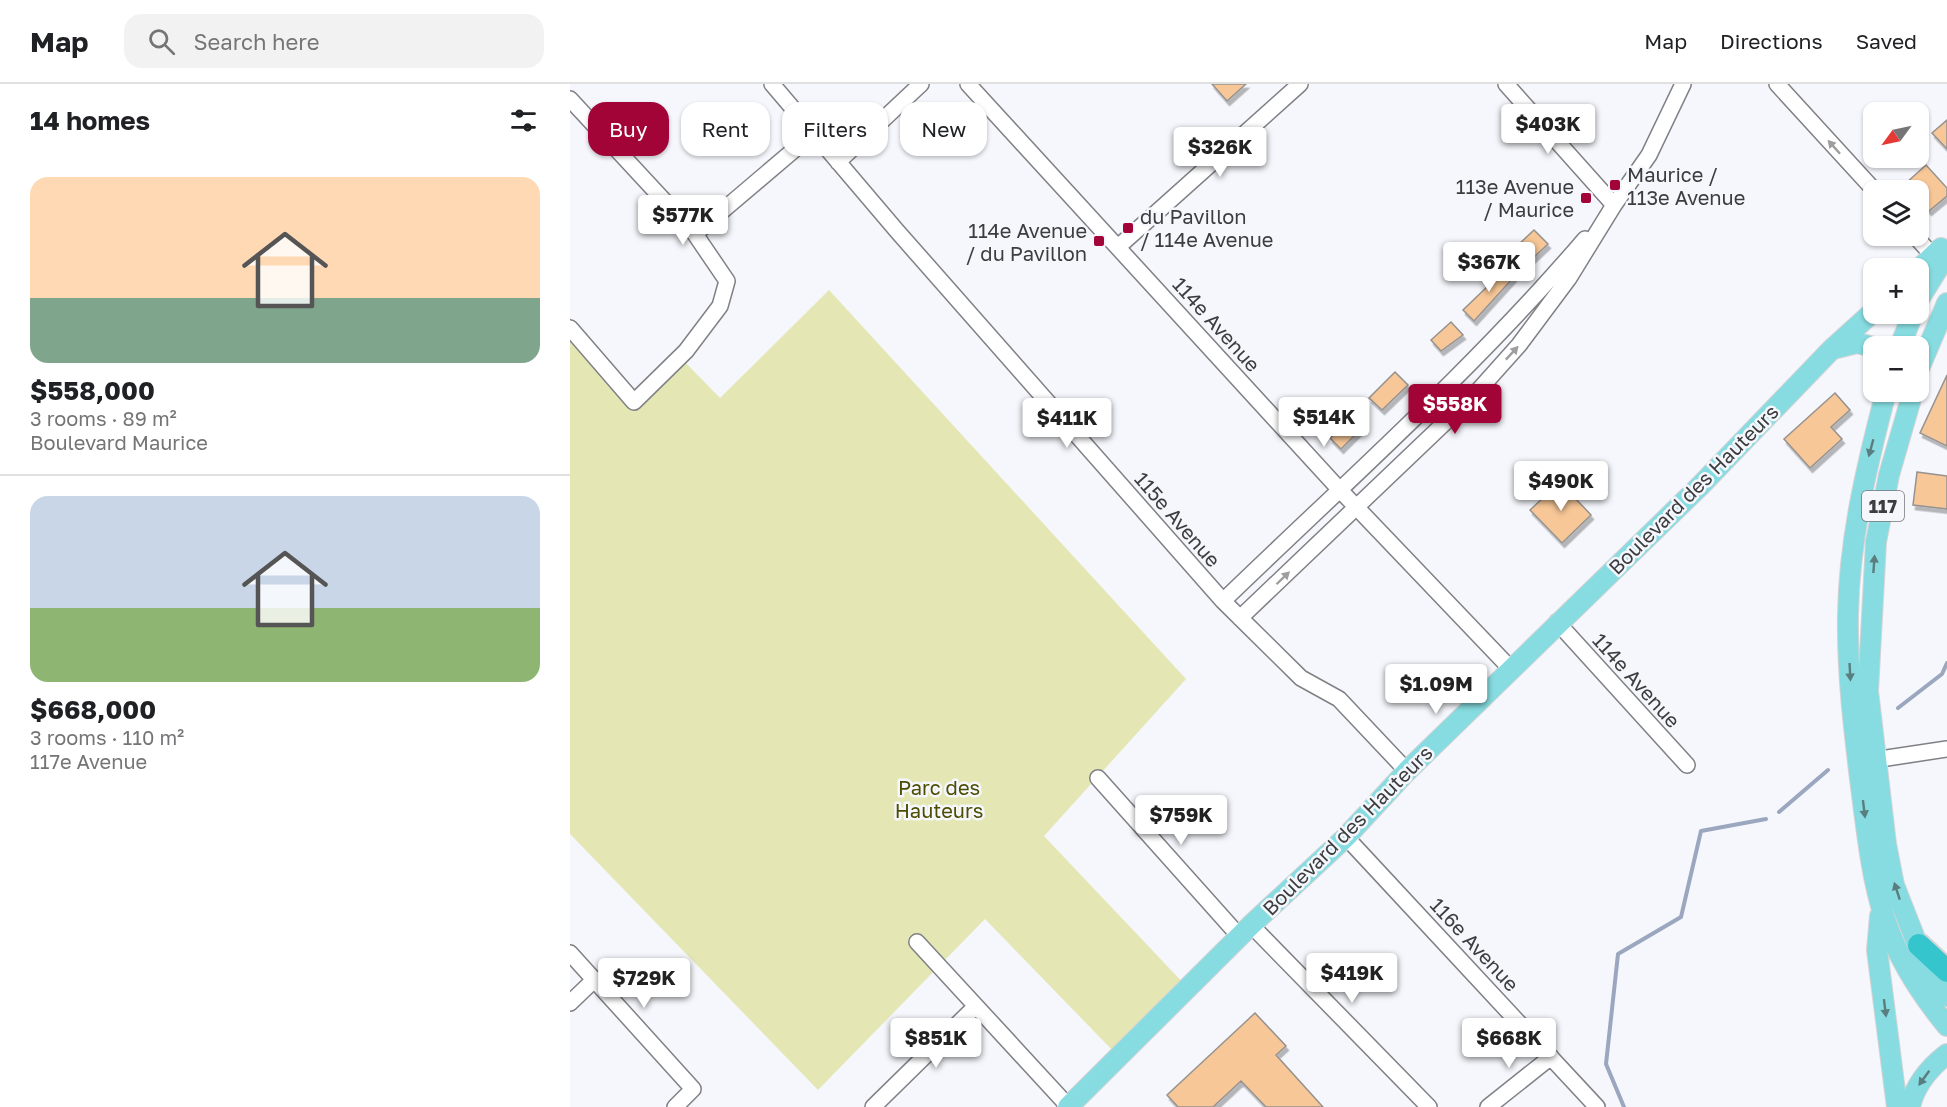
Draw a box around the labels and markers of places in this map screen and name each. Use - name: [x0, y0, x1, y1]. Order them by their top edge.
- pin: $403K: [1506, 104, 1590, 155]
- pin: $326K: [1178, 127, 1262, 178]
- place label: Maurice / 113e Avenue: [1627, 162, 1745, 209]
- place label: 113e Avenue / Maurice: [1456, 174, 1574, 221]
- marker: Maurice / 113e Avenue: [1608, 178, 1622, 192]
- marker: 113e Avenue / Maurice: [1579, 191, 1593, 205]
- pin: $577K: [641, 195, 725, 246]
- place label: du Pavillon / 114e Avenue: [1140, 204, 1273, 251]
- place label: 114e Avenue / du Pavillon: [966, 218, 1087, 265]
- marker: du Pavillon / 114e Avenue: [1121, 221, 1135, 235]
- marker: 114e Avenue / du Pavillon: [1092, 234, 1106, 248]
- pin: $367K: [1447, 242, 1531, 293]
- pin: $558K: [1413, 384, 1497, 435]
- pin: $514K: [1282, 397, 1366, 448]
- pin: $411K: [1025, 398, 1109, 449]
- pin: $490K: [1519, 461, 1603, 512]
- pin: $1.09M: [1387, 664, 1485, 715]
- pin: $759K: [1139, 795, 1223, 846]
- pin: $419K: [1310, 953, 1394, 1004]
- pin: $729K: [602, 958, 686, 1009]
- pin: $851K: [894, 1018, 978, 1069]
- pin: $668K: [1467, 1018, 1551, 1069]

